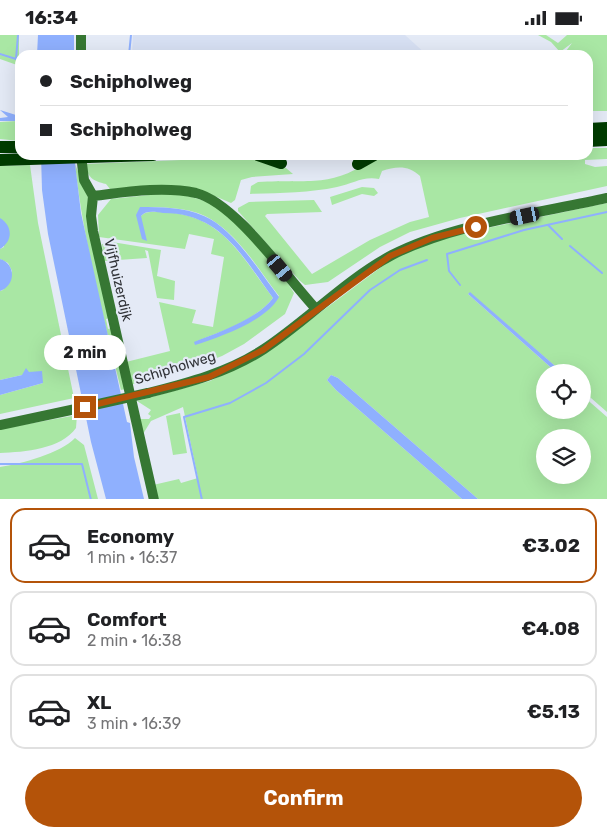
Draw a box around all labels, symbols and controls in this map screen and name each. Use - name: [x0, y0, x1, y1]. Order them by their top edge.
- text: 16:34: [25, 6, 78, 29]
- text: Schipholweg: [70, 70, 192, 93]
- text: Schipholweg: [70, 118, 192, 141]
- car: [508, 206, 541, 226]
- route start: [465, 216, 487, 238]
- street label: Vijfhuizerdijk: [100, 237, 136, 324]
- car: [264, 252, 295, 284]
- callout: 2 min: [44, 335, 126, 369]
- text: 2 min: [63, 343, 107, 362]
- street label: Schipholweg: [132, 348, 218, 388]
- map controls: [536, 364, 591, 484]
- button: locate: [536, 364, 591, 419]
- route end: [74, 396, 96, 418]
- button: layers: [536, 429, 591, 484]
- icon: car: [27, 523, 72, 568]
- text: Economy: [87, 525, 174, 548]
- text: €3.02: [522, 534, 580, 557]
- text: 1 min · 16:37: [87, 548, 177, 567]
- icon: car: [27, 606, 72, 651]
- text: Comfort: [87, 608, 167, 631]
- text: €4.08: [521, 617, 580, 640]
- text: 2 min · 16:38: [87, 631, 182, 650]
- icon: car: [27, 689, 72, 734]
- text: XL: [87, 691, 111, 714]
- text: €5.13: [527, 700, 580, 723]
- text: 3 min · 16:39: [87, 714, 181, 733]
- button: Confirm: [25, 769, 582, 827]

